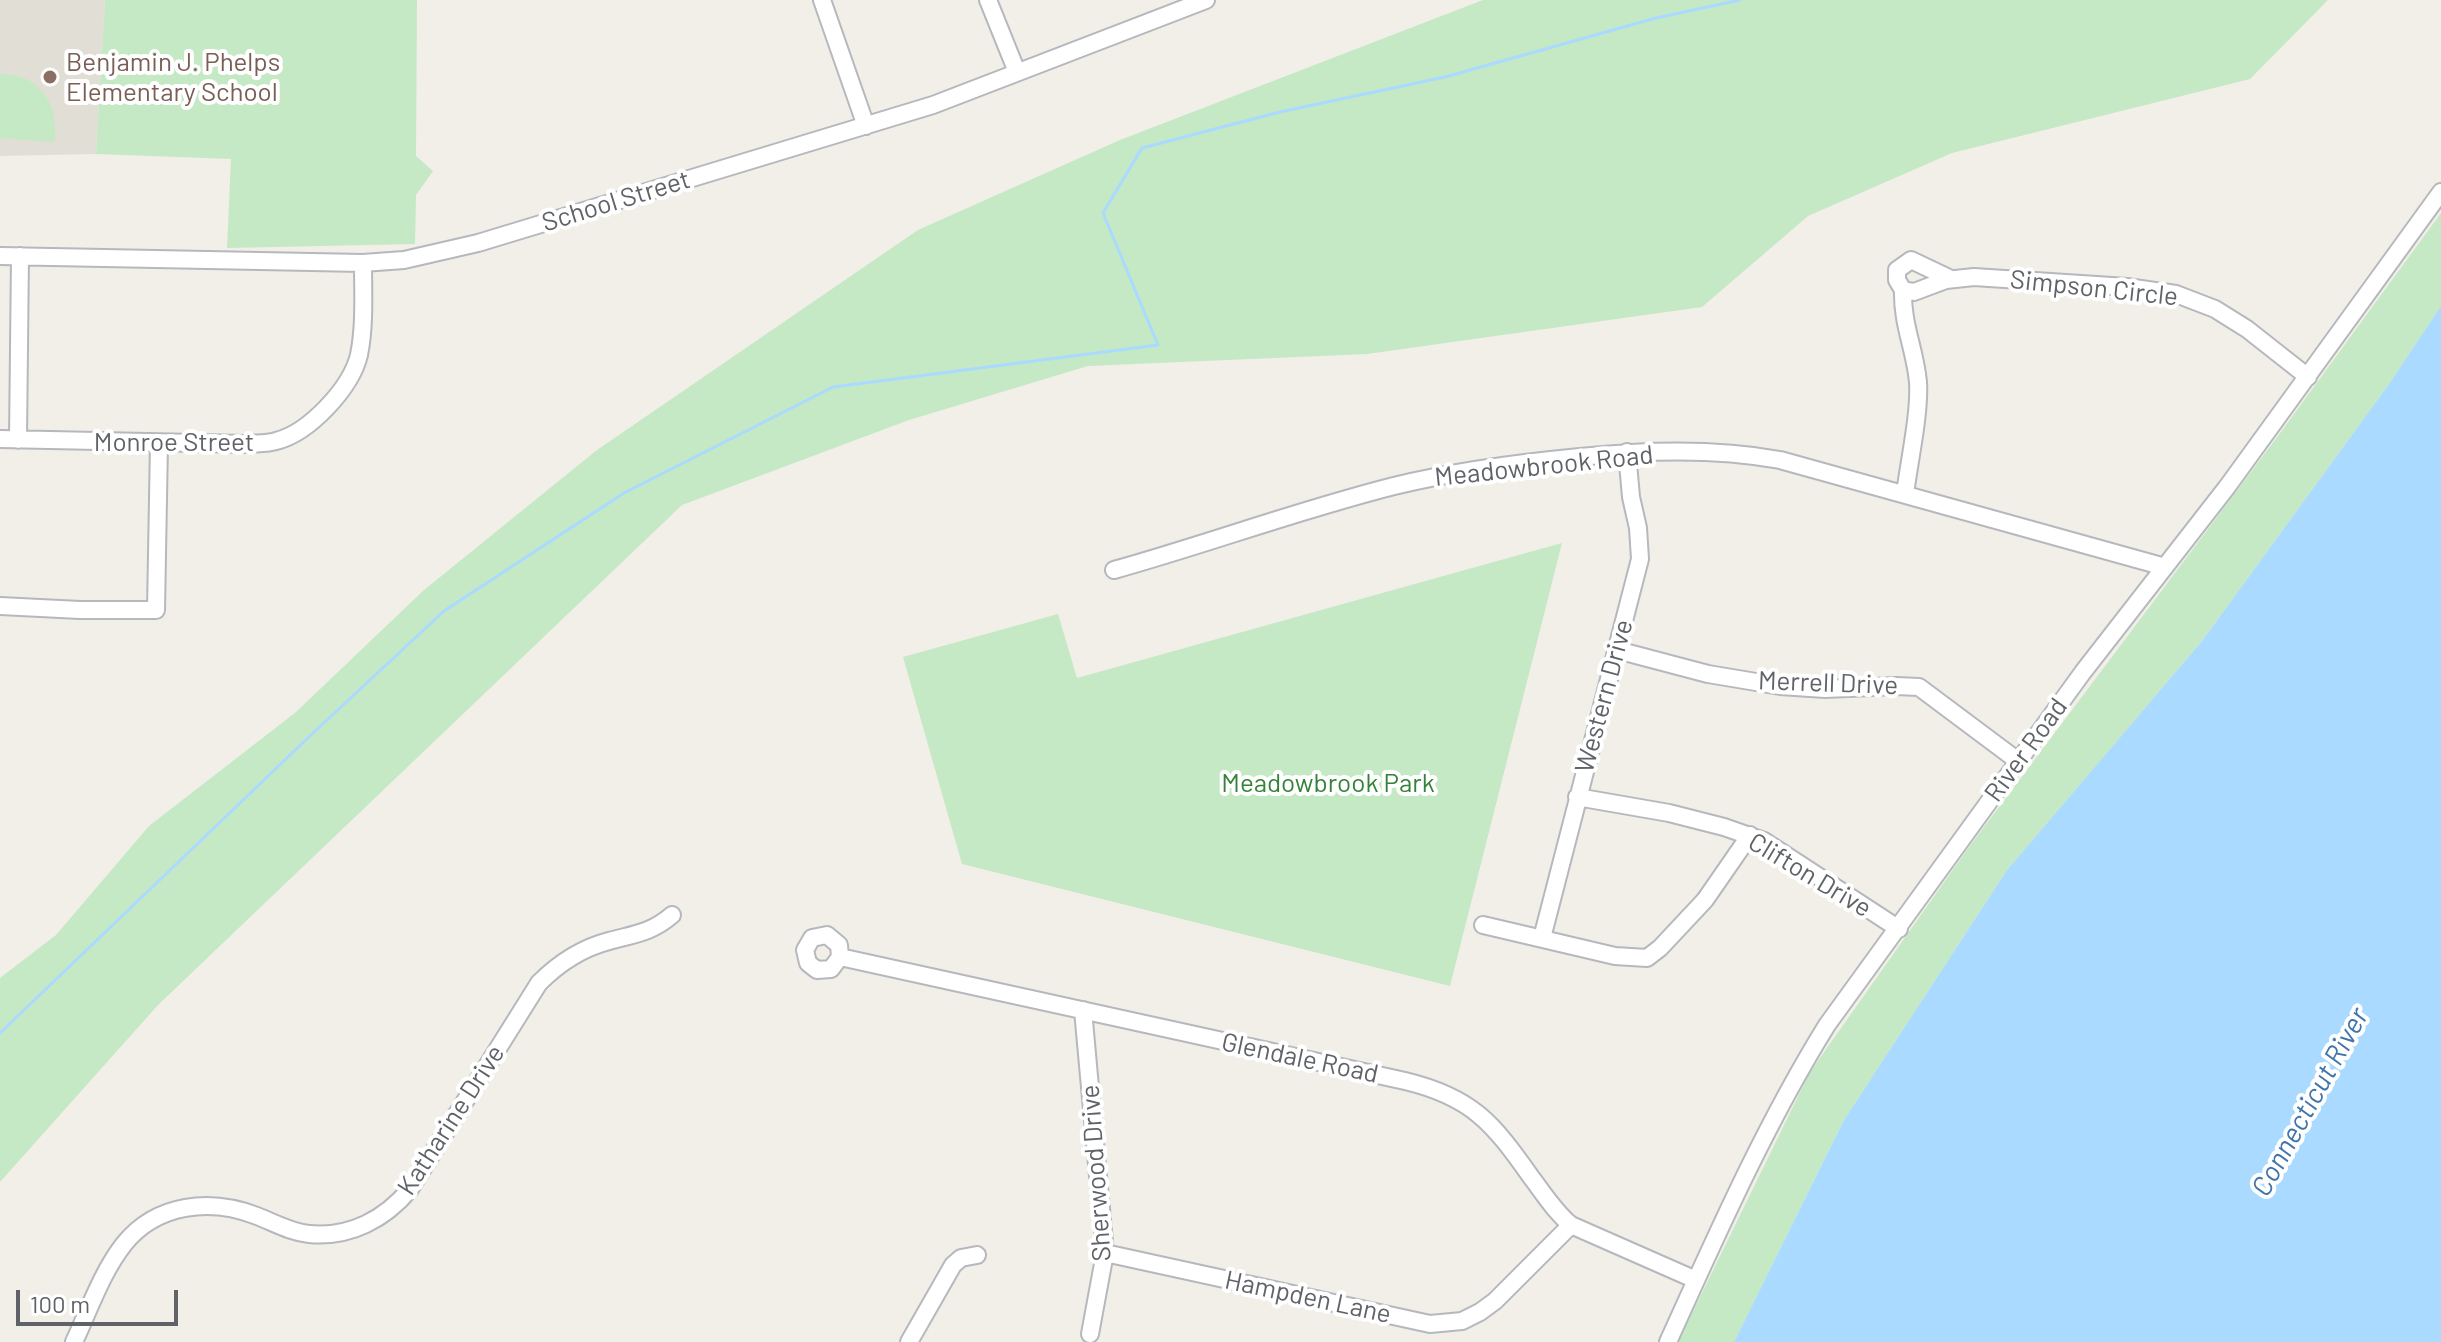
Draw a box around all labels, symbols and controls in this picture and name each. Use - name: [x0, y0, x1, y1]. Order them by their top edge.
- place label: Benjamin J. Phelps Elementary School: [66, 46, 280, 108]
- marker: Benjamin J. Phelps Elementary School: [41, 68, 59, 86]
- street label: School Street: [538, 164, 694, 238]
- street label: Simpson Circle: [2009, 264, 2179, 312]
- street label: Monroe Street: [94, 426, 254, 458]
- street label: Meadowbrook Road: [1433, 439, 1655, 493]
- street label: Western Drive: [1569, 616, 1639, 776]
- street label: Merrell Drive: [1757, 665, 1899, 701]
- street label: River Road: [1978, 692, 2074, 808]
- park label: Meadowbrook Park: [1221, 767, 1435, 799]
- street label: Clifton Drive: [1743, 826, 1877, 924]
- water label: Connecticut River: [2244, 1002, 2376, 1202]
- street label: Glendale Road: [1219, 1026, 1381, 1090]
- street label: Katharine Drive: [391, 1039, 511, 1201]
- street label: Sherwood Drive: [1074, 1084, 1118, 1262]
- street label: Hampden Lane: [1222, 1264, 1394, 1330]
- scale bar: [20, 1274, 182, 1324]
- text: 100 m: [30, 1289, 90, 1318]

